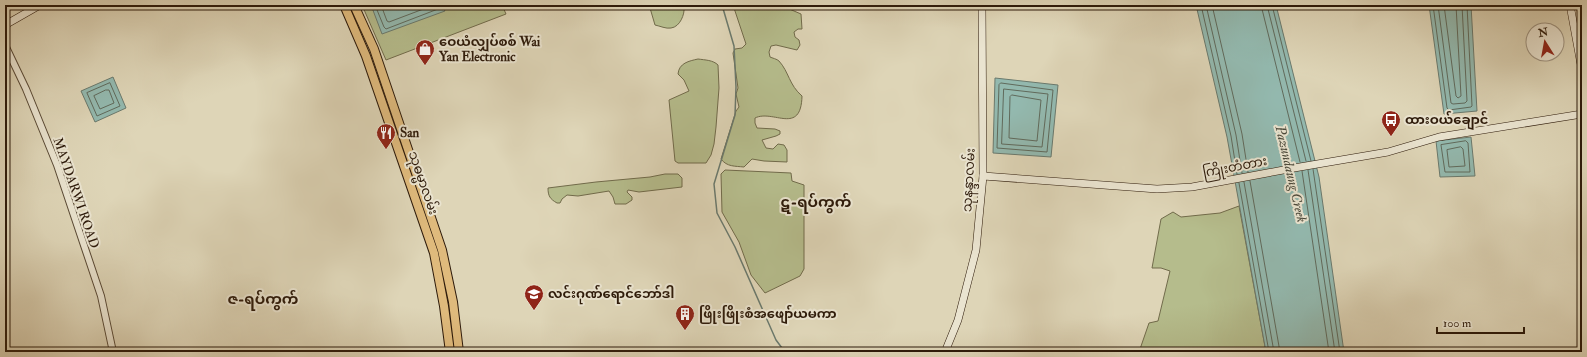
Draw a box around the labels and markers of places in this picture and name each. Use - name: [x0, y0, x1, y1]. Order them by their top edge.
- place label: ဝေယံလျှပ်စစ် Wai Yan Electronic: [438, 32, 541, 65]
- shop icon: ဝေယံလျှပ်စစ် Wai Yan Electronic: [414, 38, 436, 66]
- bus stop icon: ထားဝယ်ချောင်: [1380, 109, 1402, 137]
- place label: ထားဝယ်ချောင်: [1405, 110, 1489, 131]
- restaurant icon: San: [375, 122, 397, 150]
- place label: San: [400, 125, 420, 141]
- school or university icon: လင်းဂုဏ်ရောင်ဘော်ဒါ: [523, 283, 545, 311]
- place label: လင်းဂုဏ်ရောင်ဘော်ဒါ: [548, 284, 674, 305]
- building icon: ဖြိုးဖြိုးစံအဖျော်ယမကာ: [674, 303, 696, 331]
- place label: ဖြိုးဖြိုးစံအဖျော်ယမကာ: [699, 304, 837, 325]

